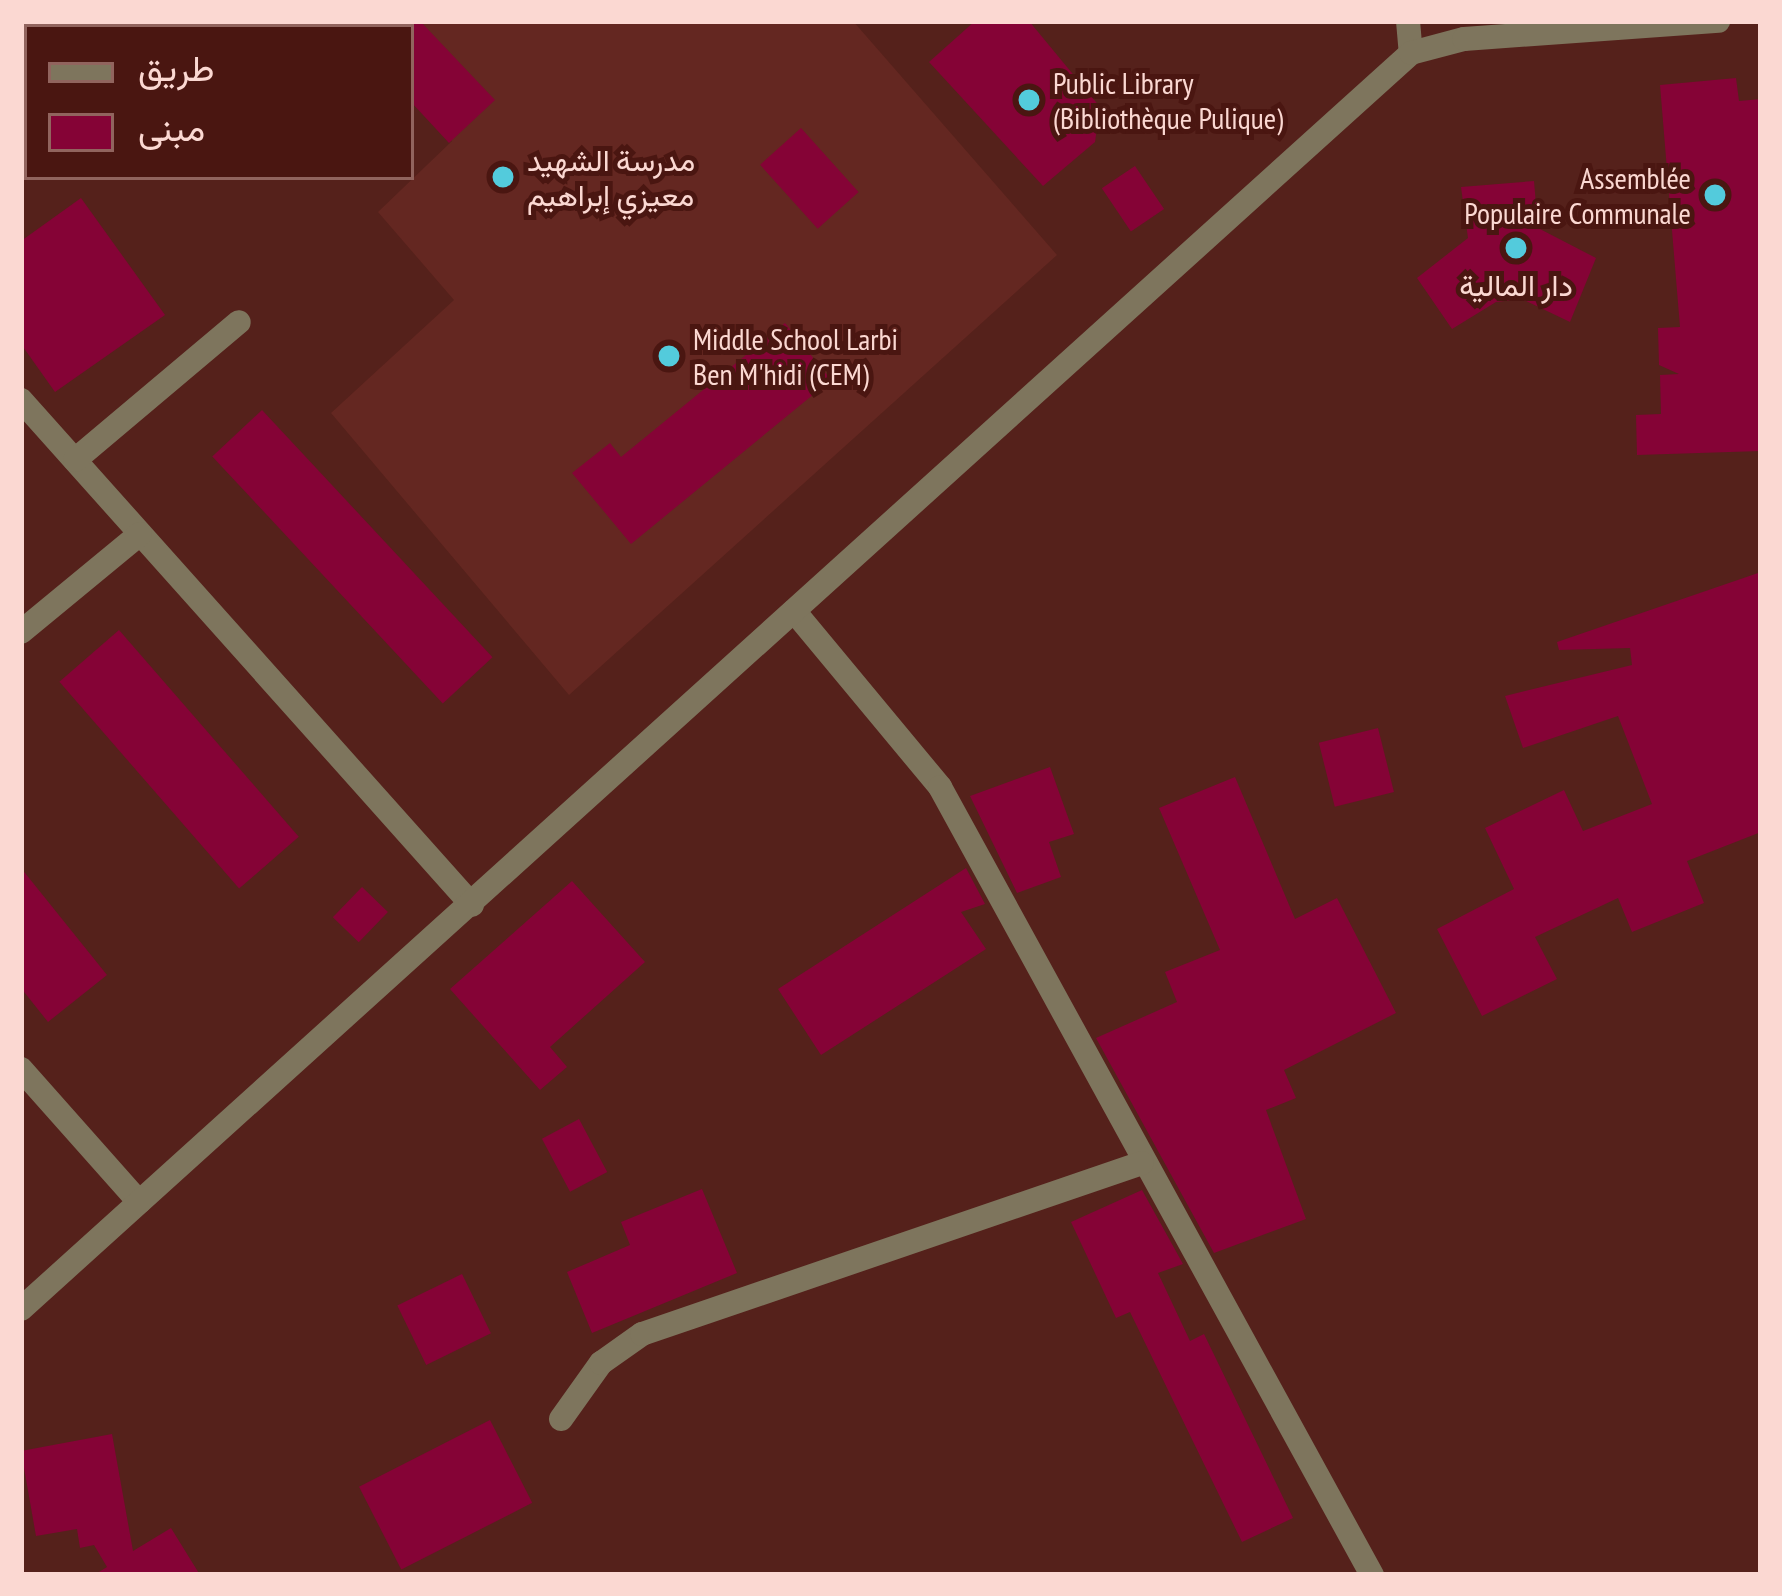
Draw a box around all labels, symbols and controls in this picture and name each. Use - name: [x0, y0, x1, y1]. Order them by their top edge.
- legend: [24, 24, 414, 180]
- text: طريق: [138, 44, 214, 91]
- place label: Public Library (Bibliothèque Pulique): [1053, 65, 1283, 136]
- marker: Public Library (Bibliothèque Pulique): [1016, 87, 1042, 113]
- text: مبنى: [138, 104, 205, 151]
- place label: مدرسة الشهيد معيزي إبراهيم: [527, 142, 695, 213]
- place label: Assemblée Populaire Communale: [1464, 160, 1691, 231]
- marker: مدرسة الشهيد معيزي إبراهيم: [490, 164, 516, 190]
- marker: Assemblée Populaire Communale: [1702, 182, 1728, 208]
- marker: دار المالية: [1503, 235, 1529, 261]
- place label: دار المالية: [1459, 267, 1573, 303]
- place label: Middle School Larbi Ben M'hidi (CEM): [693, 321, 898, 392]
- marker: Middle School Larbi Ben M'hidi (CEM): [656, 343, 682, 369]

